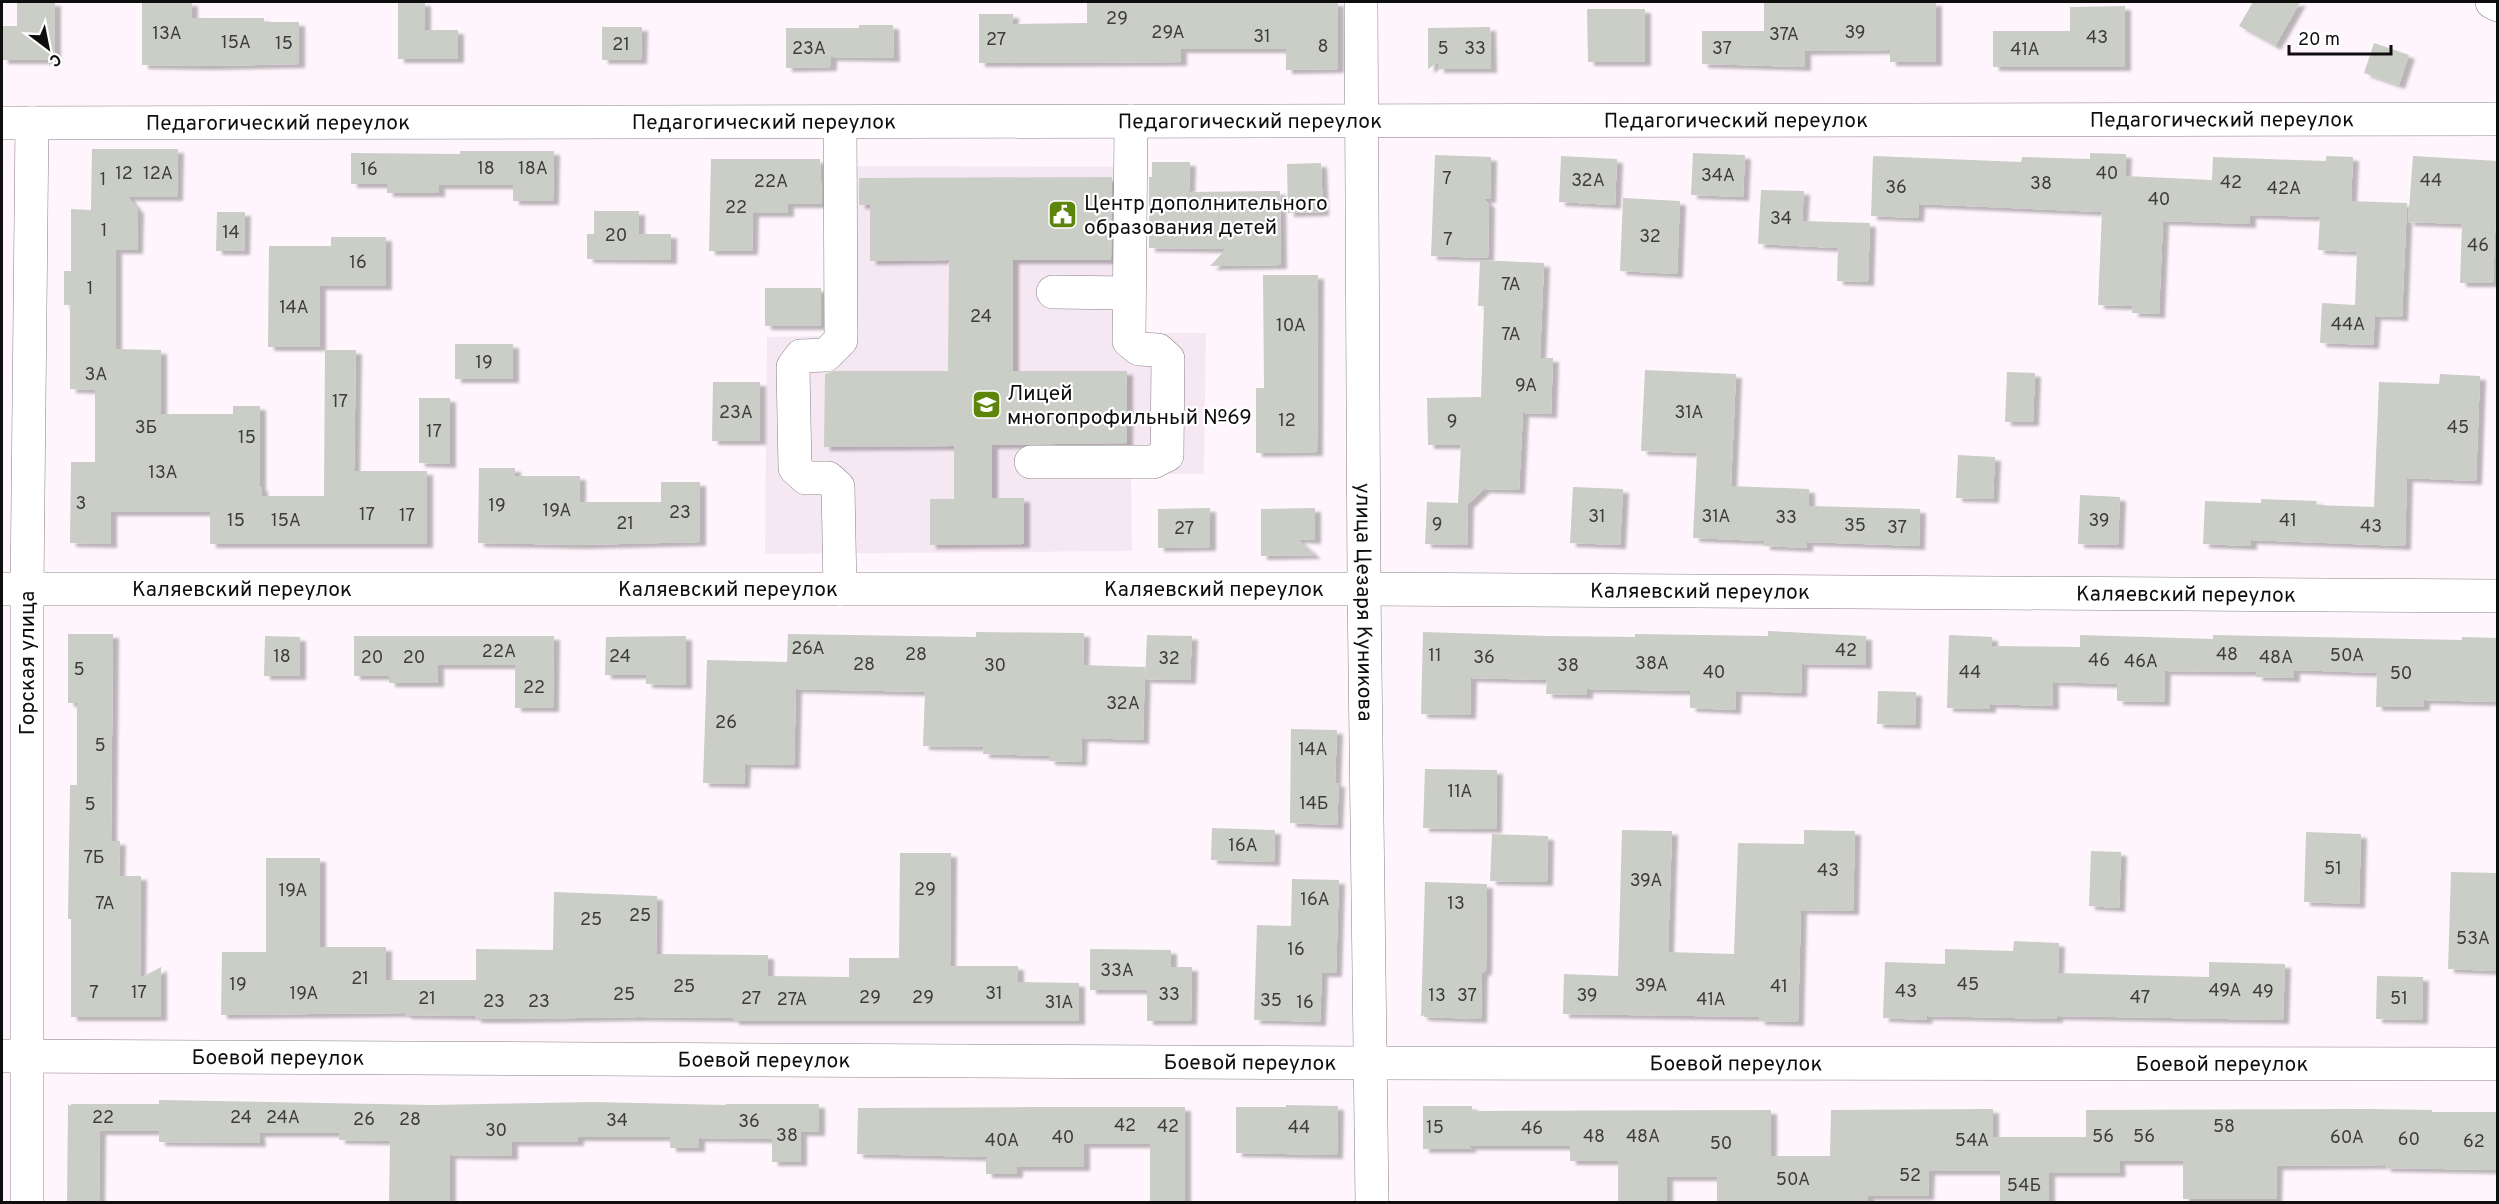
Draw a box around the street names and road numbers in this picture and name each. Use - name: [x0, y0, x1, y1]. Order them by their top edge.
- street label: Педагогический переулок: [2090, 107, 2354, 135]
- street label: Педагогический переулок: [1604, 108, 1868, 135]
- street label: Педагогический переулок: [1118, 109, 1382, 136]
- street label: Педагогический переулок: [146, 110, 410, 138]
- street label: Педагогический переулок: [632, 110, 896, 137]
- street label: улица Цезаря Куникова: [1348, 483, 1378, 722]
- street label: Каляевский переулок: [132, 577, 352, 604]
- street label: Каляевский переулок: [618, 577, 838, 604]
- street label: Каляевский переулок: [1104, 577, 1324, 604]
- street label: Каляевский переулок: [1590, 578, 1810, 607]
- street label: Каляевский переулок: [2076, 581, 2296, 610]
- street label: Горская улица: [15, 591, 42, 735]
- street label: Боевой переулок: [191, 1045, 365, 1073]
- street label: Боевой переулок: [677, 1047, 851, 1075]
- street label: Боевой переулок: [1163, 1050, 1337, 1078]
- street label: Боевой переулок: [1649, 1051, 1822, 1078]
- street label: Боевой переулок: [2135, 1052, 2308, 1079]

